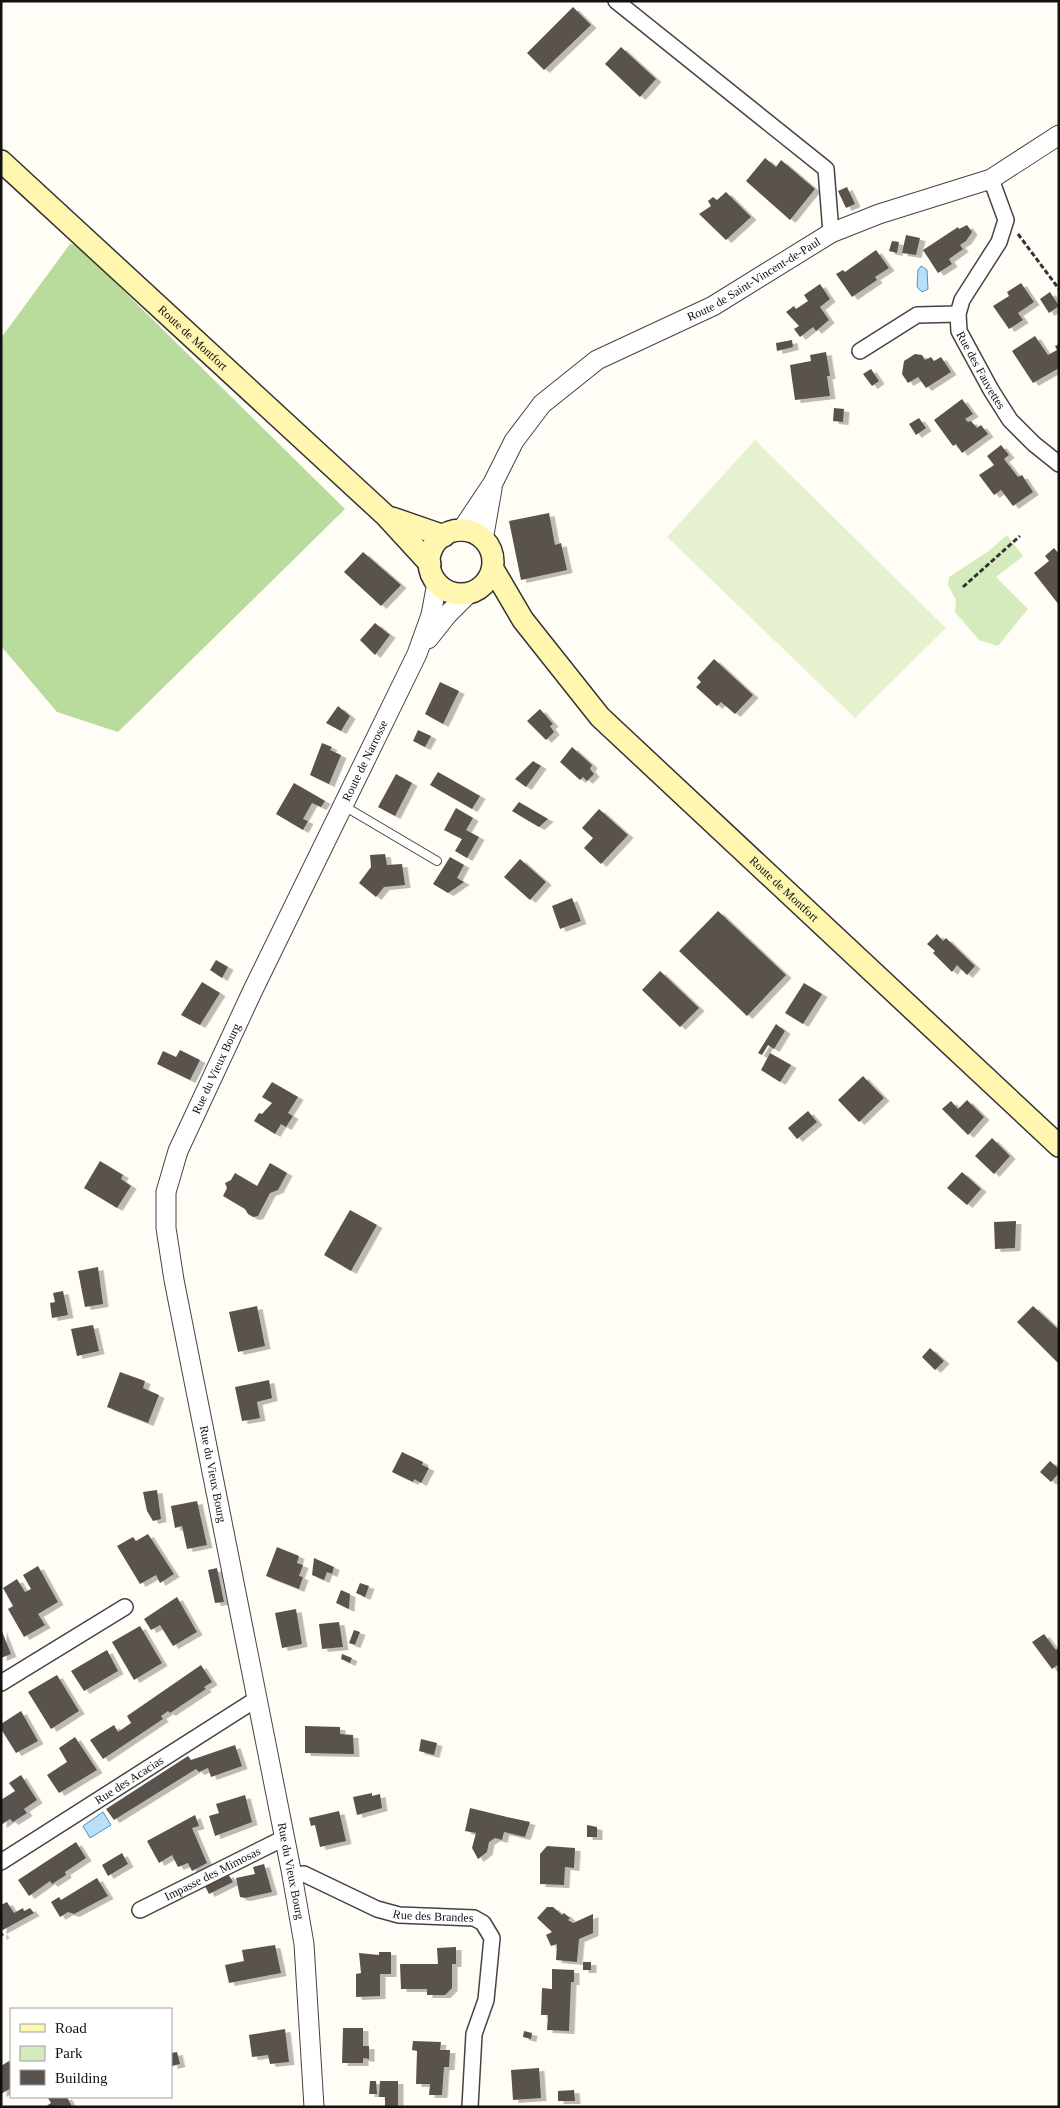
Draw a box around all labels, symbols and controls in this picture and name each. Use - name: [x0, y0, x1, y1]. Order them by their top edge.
- street label: Route de Saint-Vincent-de-Paul: [685, 234, 823, 324]
- street label: Route de Montfort: [155, 302, 231, 374]
- street label: Rue des Fauvettes: [953, 329, 1009, 412]
- street label: Route de Narrosse: [339, 718, 391, 804]
- street label: Route de Montfort: [747, 853, 822, 925]
- street label: Rue du Vieux Bourg: [189, 1021, 243, 1116]
- street label: Rue du Vieux Bourg: [197, 1424, 229, 1524]
- street label: Rue des Acacias: [92, 1753, 166, 1807]
- street label: Rue du Vieux Bourg: [275, 1821, 307, 1921]
- street label: Impasse des Mimosas: [162, 1844, 263, 1904]
- street label: Rue des Brandes: [391, 1907, 474, 1925]
- legend: [10, 2008, 172, 2098]
- text: Road: [55, 2020, 87, 2036]
- text: Park: [55, 2045, 83, 2061]
- text: Building: [55, 2070, 108, 2086]

